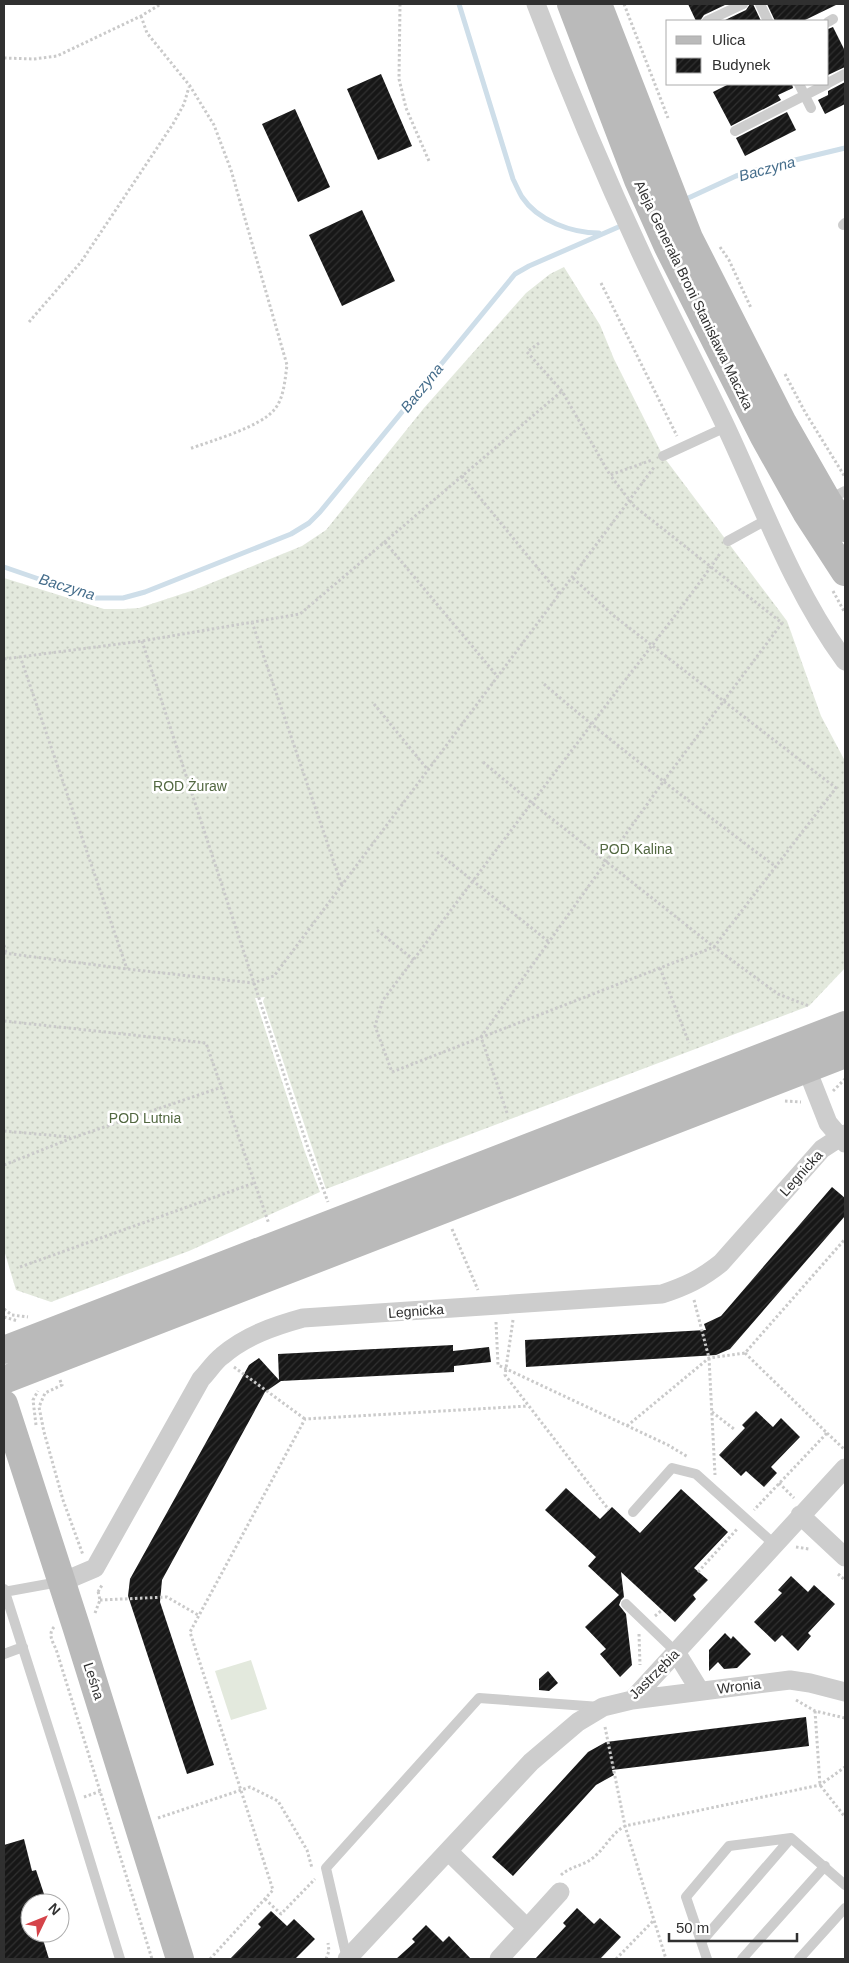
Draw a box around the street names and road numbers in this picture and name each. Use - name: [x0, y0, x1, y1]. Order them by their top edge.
- street label: Aleja Generała Broni Stanisława Maczka: [631, 178, 757, 412]
- street label: Legnicka: [776, 1147, 826, 1199]
- street label: Legnicka: [387, 1301, 445, 1321]
- street label: Jastrzębia: [626, 1646, 682, 1702]
- street label: Leśna: [80, 1660, 108, 1702]
- street label: Wronia: [716, 1675, 762, 1697]

